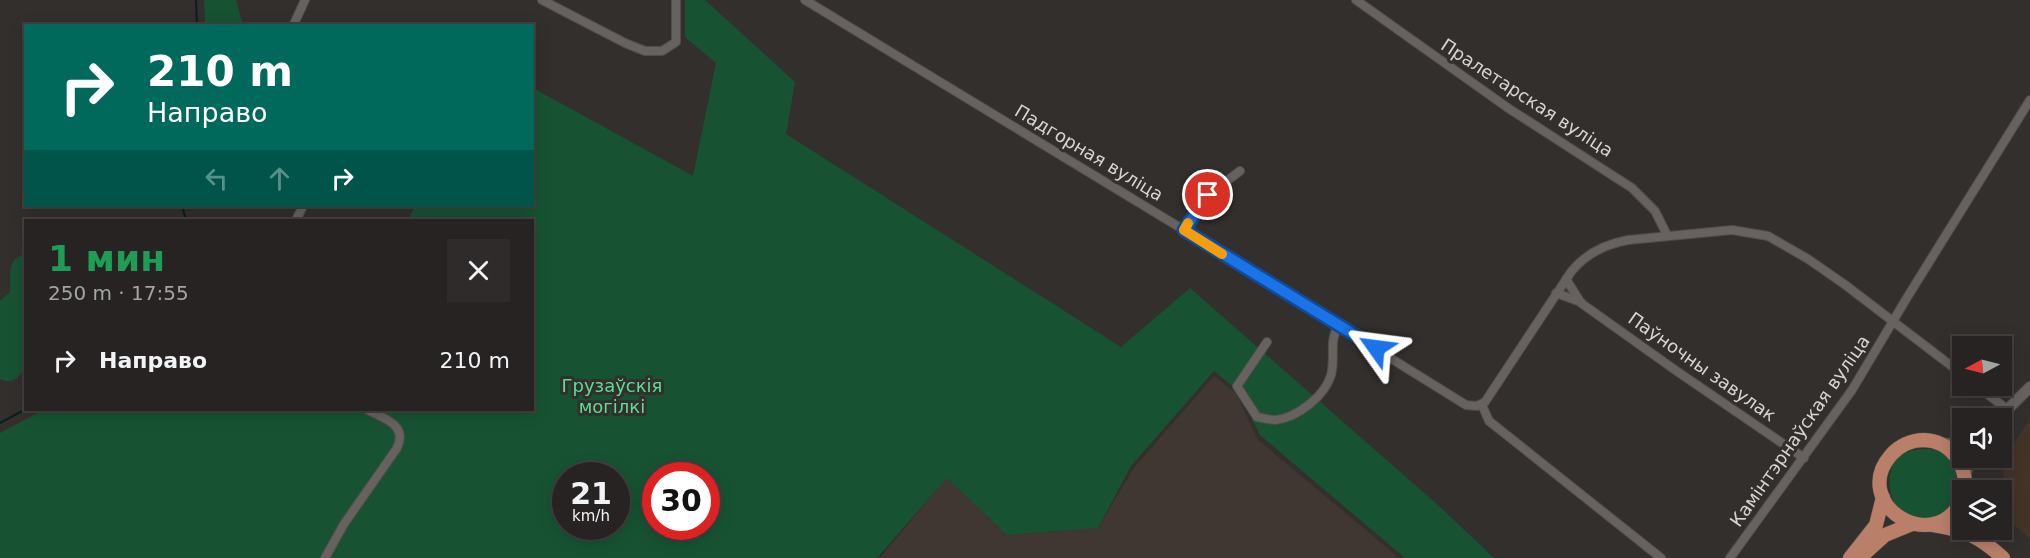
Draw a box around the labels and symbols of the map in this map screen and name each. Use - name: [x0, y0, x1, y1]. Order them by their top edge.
- street label: Пралетарская вуліца: [1437, 34, 1617, 161]
- street label: Падгорная вуліца: [1011, 100, 1167, 205]
- pin: [1182, 169, 1233, 220]
- street label: Паўночны завулак: [1624, 308, 1780, 426]
- position arrow: [1344, 316, 1408, 380]
- street label: Камінтэрнаўская вуліца: [1725, 331, 1874, 530]
- north arrow: [1952, 336, 2012, 396]
- park label: Грузаўскія могілкі: [562, 375, 662, 417]
- speed limit sign: 30: [642, 462, 720, 540]

